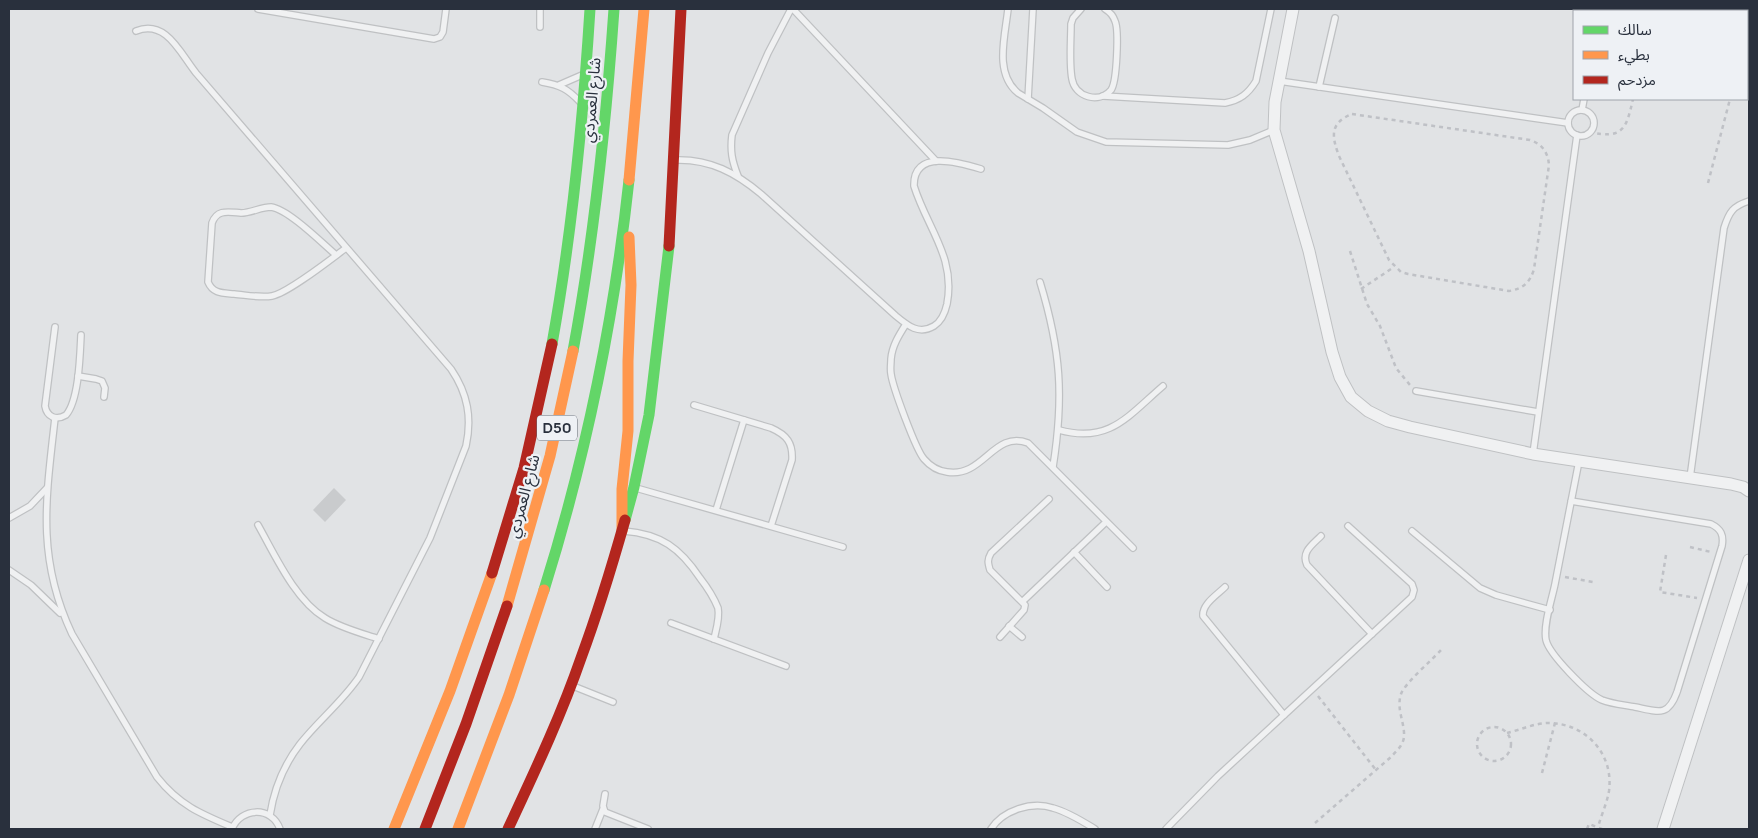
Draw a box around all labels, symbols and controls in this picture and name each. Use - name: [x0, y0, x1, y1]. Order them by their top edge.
- legend: [1573, 10, 1748, 100]
- text: سالك: [1618, 19, 1652, 40]
- text: بطيء: [1618, 44, 1650, 66]
- street label: شارع العمردي: [576, 56, 608, 144]
- text: مزدحم: [1618, 69, 1656, 91]
- road number: D50: [537, 416, 577, 440]
- street label: شارع العمردي: [501, 452, 547, 541]

